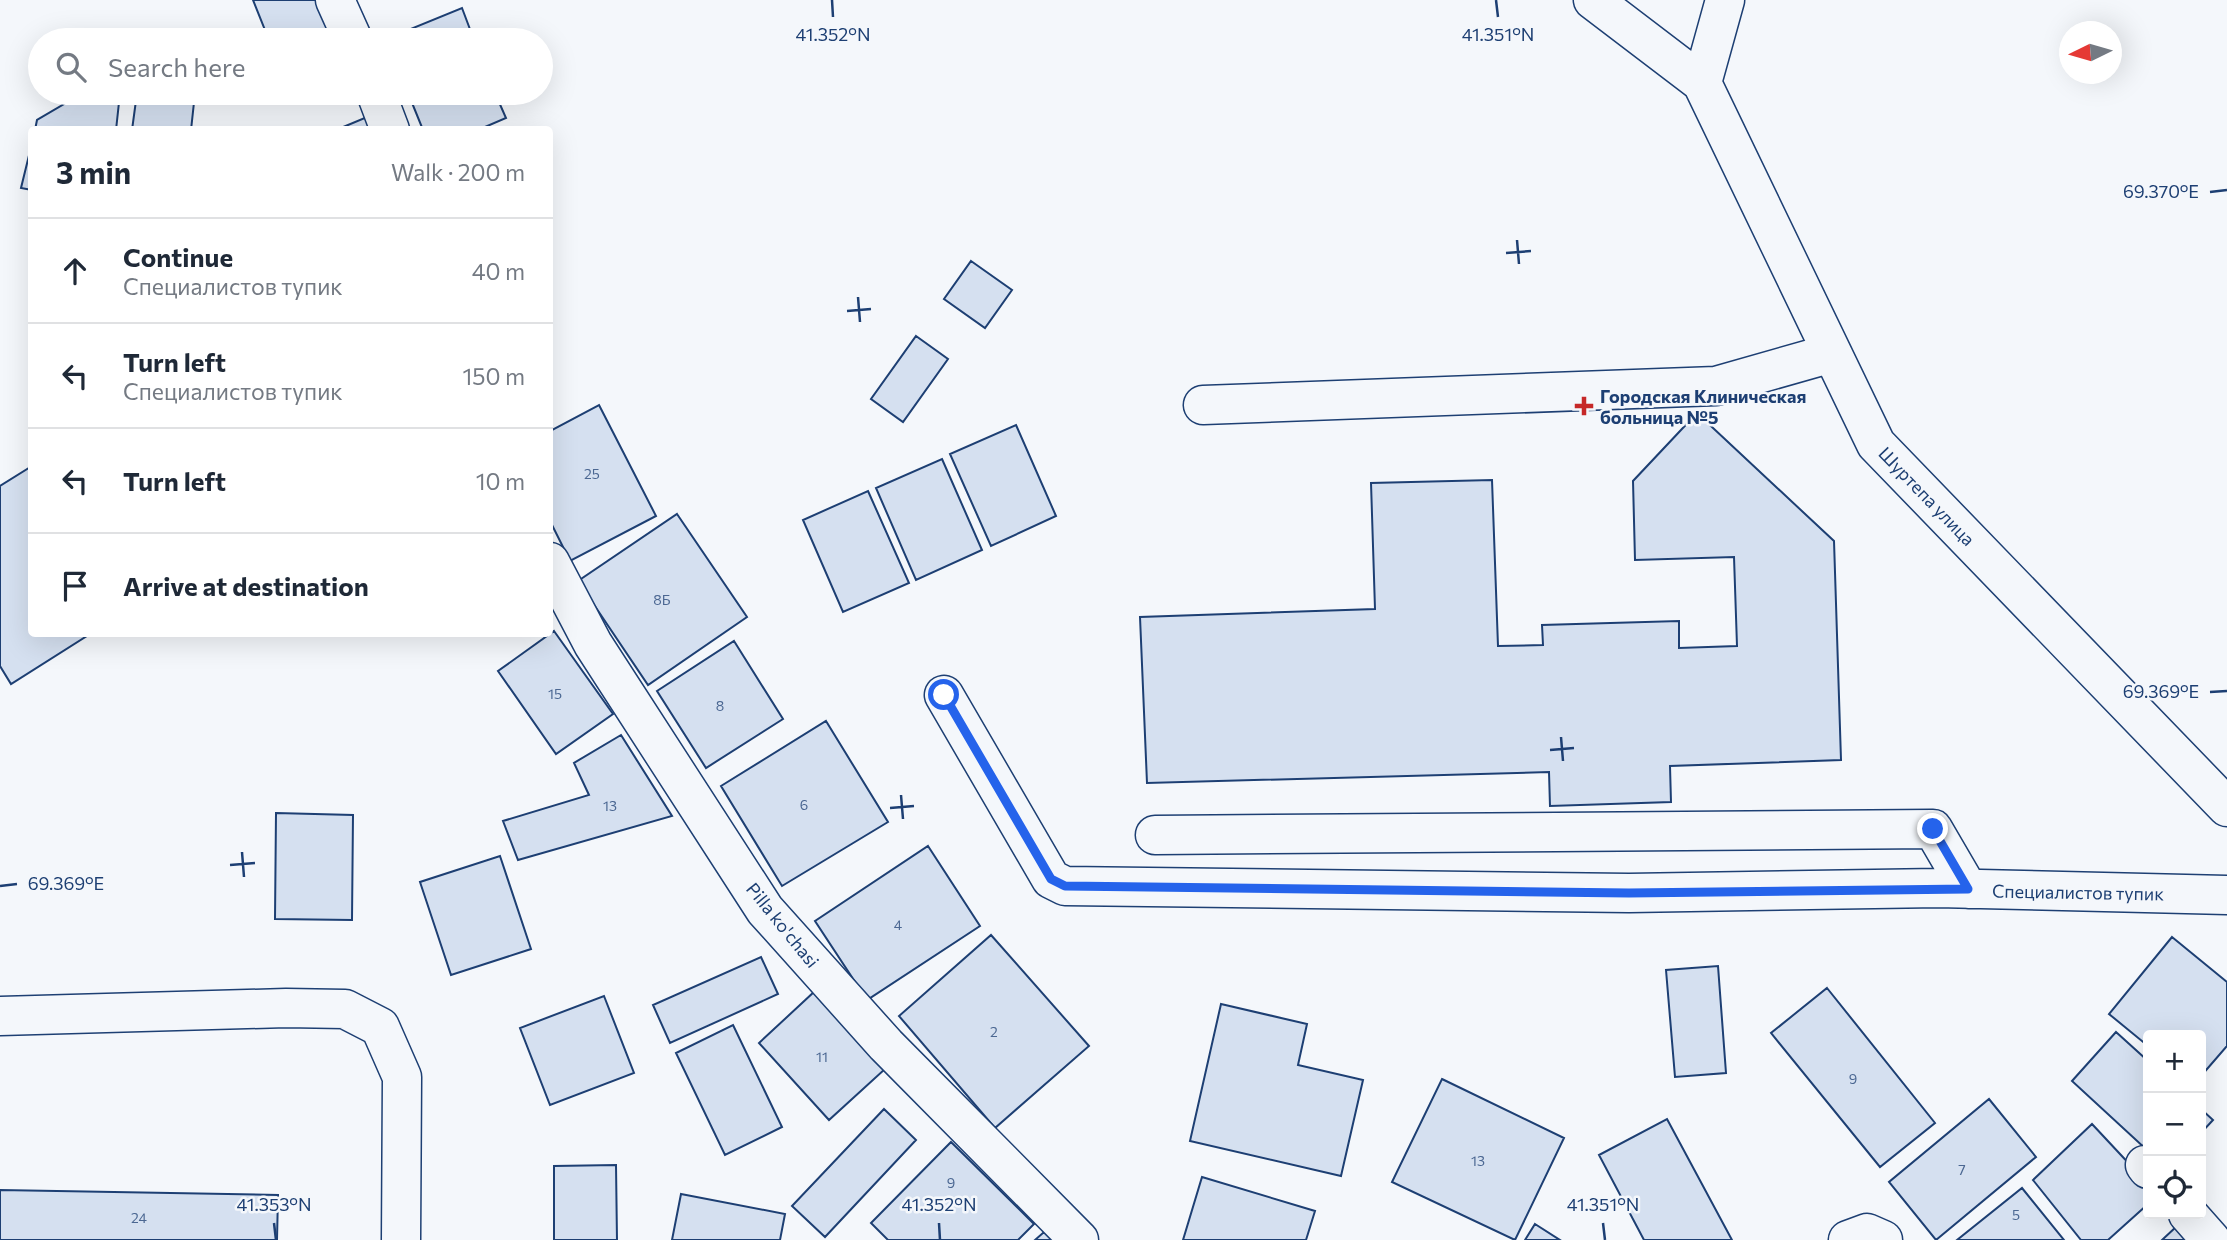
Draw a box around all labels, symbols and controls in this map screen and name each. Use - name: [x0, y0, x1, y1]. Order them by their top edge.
- north arrow: [2059, 21, 2122, 84]
- text: 41.352°N: [796, 23, 870, 45]
- text: 41.351°N: [1462, 23, 1534, 45]
- search box: [28, 28, 553, 105]
- icon: search: [52, 48, 90, 86]
- text: Search here: [108, 51, 246, 82]
- text: 3 min: [56, 153, 131, 190]
- text: Walk · 200 m: [391, 158, 525, 186]
- text: 69.370°E: [2123, 180, 2199, 202]
- text: Continue: [123, 241, 233, 272]
- icon: ahead: [56, 252, 94, 290]
- text: 40 m: [472, 257, 525, 285]
- text: Специалистов тупик: [123, 272, 343, 300]
- text: Turn left: [123, 346, 226, 377]
- icon: left: [56, 357, 94, 395]
- text: 150 m: [462, 362, 525, 390]
- text: Специалистов тупик: [123, 377, 343, 405]
- place label: Городская Клиническая больница №5: [1600, 385, 1806, 428]
- marker: Городская Клиническая больница №5: [1574, 396, 1594, 416]
- street label: Шуртепа улица: [1874, 442, 1980, 550]
- icon: left: [56, 462, 94, 500]
- text: Turn left: [123, 465, 226, 496]
- house number: 25: [584, 465, 600, 482]
- text: 10 m: [476, 467, 525, 495]
- icon: arrive: [56, 567, 94, 605]
- text: Arrive at destination: [123, 570, 369, 601]
- house number: 8Б: [653, 591, 671, 608]
- route start: [928, 679, 959, 710]
- text: 69.369°E: [2123, 680, 2199, 702]
- house number: 15: [548, 685, 562, 702]
- house number: 8: [716, 697, 724, 714]
- house number: 6: [800, 796, 808, 813]
- house number: 13: [603, 797, 617, 814]
- route end: [1917, 813, 1948, 844]
- text: 69.369°E: [28, 872, 104, 894]
- street label: Pilla ko'chasi: [742, 878, 824, 972]
- street label: Специалистов тупик: [1992, 880, 2164, 905]
- house number: 4: [894, 916, 903, 933]
- house number: 2: [990, 1023, 998, 1040]
- map controls: [2143, 1030, 2206, 1219]
- button: +: [2143, 1030, 2206, 1093]
- house number: 11: [816, 1048, 828, 1065]
- house number: 9: [1849, 1070, 1857, 1087]
- button: −: [2143, 1093, 2206, 1156]
- house number: 13: [1471, 1152, 1485, 1169]
- button: locate: [2143, 1156, 2206, 1219]
- house number: 7: [1958, 1161, 1966, 1178]
- house number: 9: [947, 1174, 955, 1191]
- text: 41.353°N: [236, 1193, 312, 1215]
- text: 41.352°N: [902, 1193, 976, 1215]
- text: 41.351°N: [1567, 1193, 1639, 1215]
- house number: 5: [2012, 1206, 2020, 1223]
- house number: 24: [131, 1209, 148, 1226]

